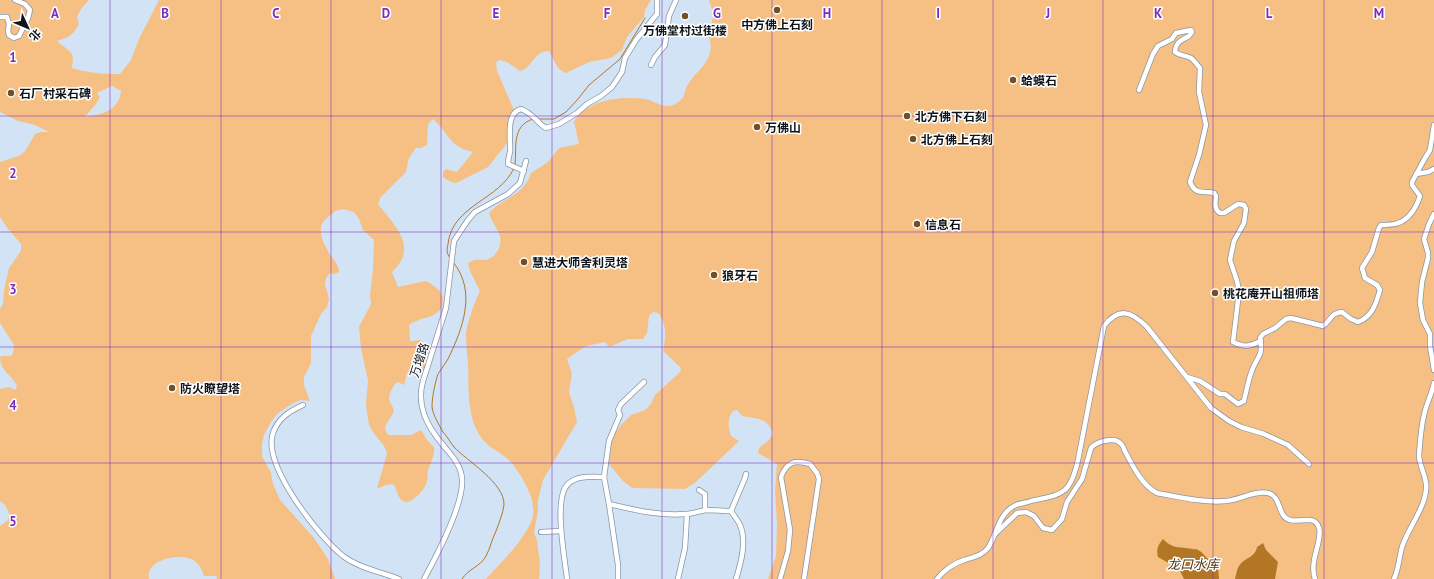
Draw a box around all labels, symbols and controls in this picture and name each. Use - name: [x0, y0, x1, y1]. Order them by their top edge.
- text: A: [51, 5, 59, 22]
- text: B: [161, 5, 169, 22]
- text: C: [272, 5, 280, 22]
- text: D: [382, 5, 390, 22]
- text: E: [493, 5, 500, 22]
- text: F: [604, 5, 611, 22]
- text: G: [713, 5, 721, 22]
- marker: 中方佛上石刻: [772, 5, 782, 15]
- text: H: [823, 5, 831, 22]
- text: I: [936, 5, 940, 22]
- text: J: [1045, 5, 1050, 22]
- text: K: [1154, 5, 1162, 22]
- text: L: [1266, 5, 1273, 22]
- text: M: [1374, 5, 1384, 22]
- north arrow: [8, 8, 48, 48]
- marker: 万佛堂村过街楼: [680, 11, 690, 21]
- place label: 中方佛上石刻: [741, 17, 813, 32]
- place label: 万佛堂村过街楼: [643, 23, 727, 38]
- text: 北: [26, 26, 44, 44]
- text: 1: [9, 49, 17, 66]
- place label: 蛤蟆石: [1021, 73, 1057, 88]
- marker: 蛤蟆石: [1008, 75, 1018, 85]
- place label: 石厂村采石碑: [19, 86, 91, 101]
- marker: 石厂村采石碑: [6, 88, 16, 98]
- place label: 北方佛下石刻: [915, 109, 987, 124]
- marker: 北方佛下石刻: [902, 111, 912, 121]
- place label: 万佛山: [765, 120, 801, 135]
- marker: 万佛山: [752, 122, 762, 132]
- place label: 北方佛上石刻: [921, 132, 993, 147]
- marker: 北方佛上石刻: [908, 134, 918, 144]
- text: 2: [9, 165, 17, 182]
- place label: 信息石: [925, 217, 961, 232]
- marker: 信息石: [912, 219, 922, 229]
- place label: 慧进大师舍利灵塔: [532, 255, 628, 270]
- marker: 慧进大师舍利灵塔: [519, 257, 529, 267]
- place label: 狼牙石: [722, 268, 758, 283]
- marker: 狼牙石: [709, 270, 719, 280]
- text: 3: [9, 281, 17, 298]
- place label: 桃花庵开山祖师塔: [1223, 286, 1319, 301]
- marker: 桃花庵开山祖师塔: [1210, 288, 1220, 298]
- street label: 万增路: [406, 341, 432, 379]
- place label: 防火瞭望塔: [180, 381, 240, 396]
- marker: 防火瞭望塔: [167, 383, 177, 393]
- text: 4: [9, 397, 17, 414]
- text: 5: [9, 513, 17, 530]
- water label: 龙口水库: [1167, 556, 1221, 573]

